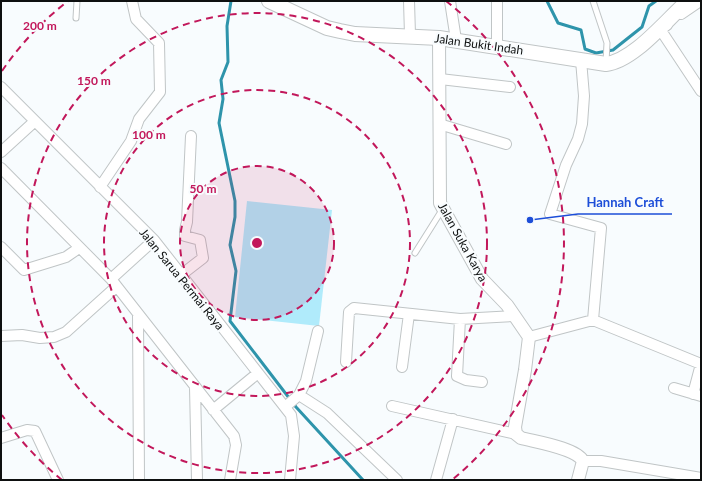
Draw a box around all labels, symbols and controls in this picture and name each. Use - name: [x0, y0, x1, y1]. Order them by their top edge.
- text: 200 m: [23, 18, 57, 33]
- street label: Jalan Bukit Indah: [434, 30, 524, 58]
- text: 150 m: [77, 73, 111, 88]
- text: 100 m: [132, 127, 166, 142]
- text: 50 m: [190, 181, 216, 196]
- callout: Hannah Craft: [578, 189, 672, 214]
- text: Hannah Craft: [586, 194, 664, 210]
- street label: Jalan Suka Karya: [435, 200, 491, 284]
- street label: Jalan Sarua Permai Raya: [136, 225, 228, 333]
- centre of rings: [250, 236, 264, 250]

